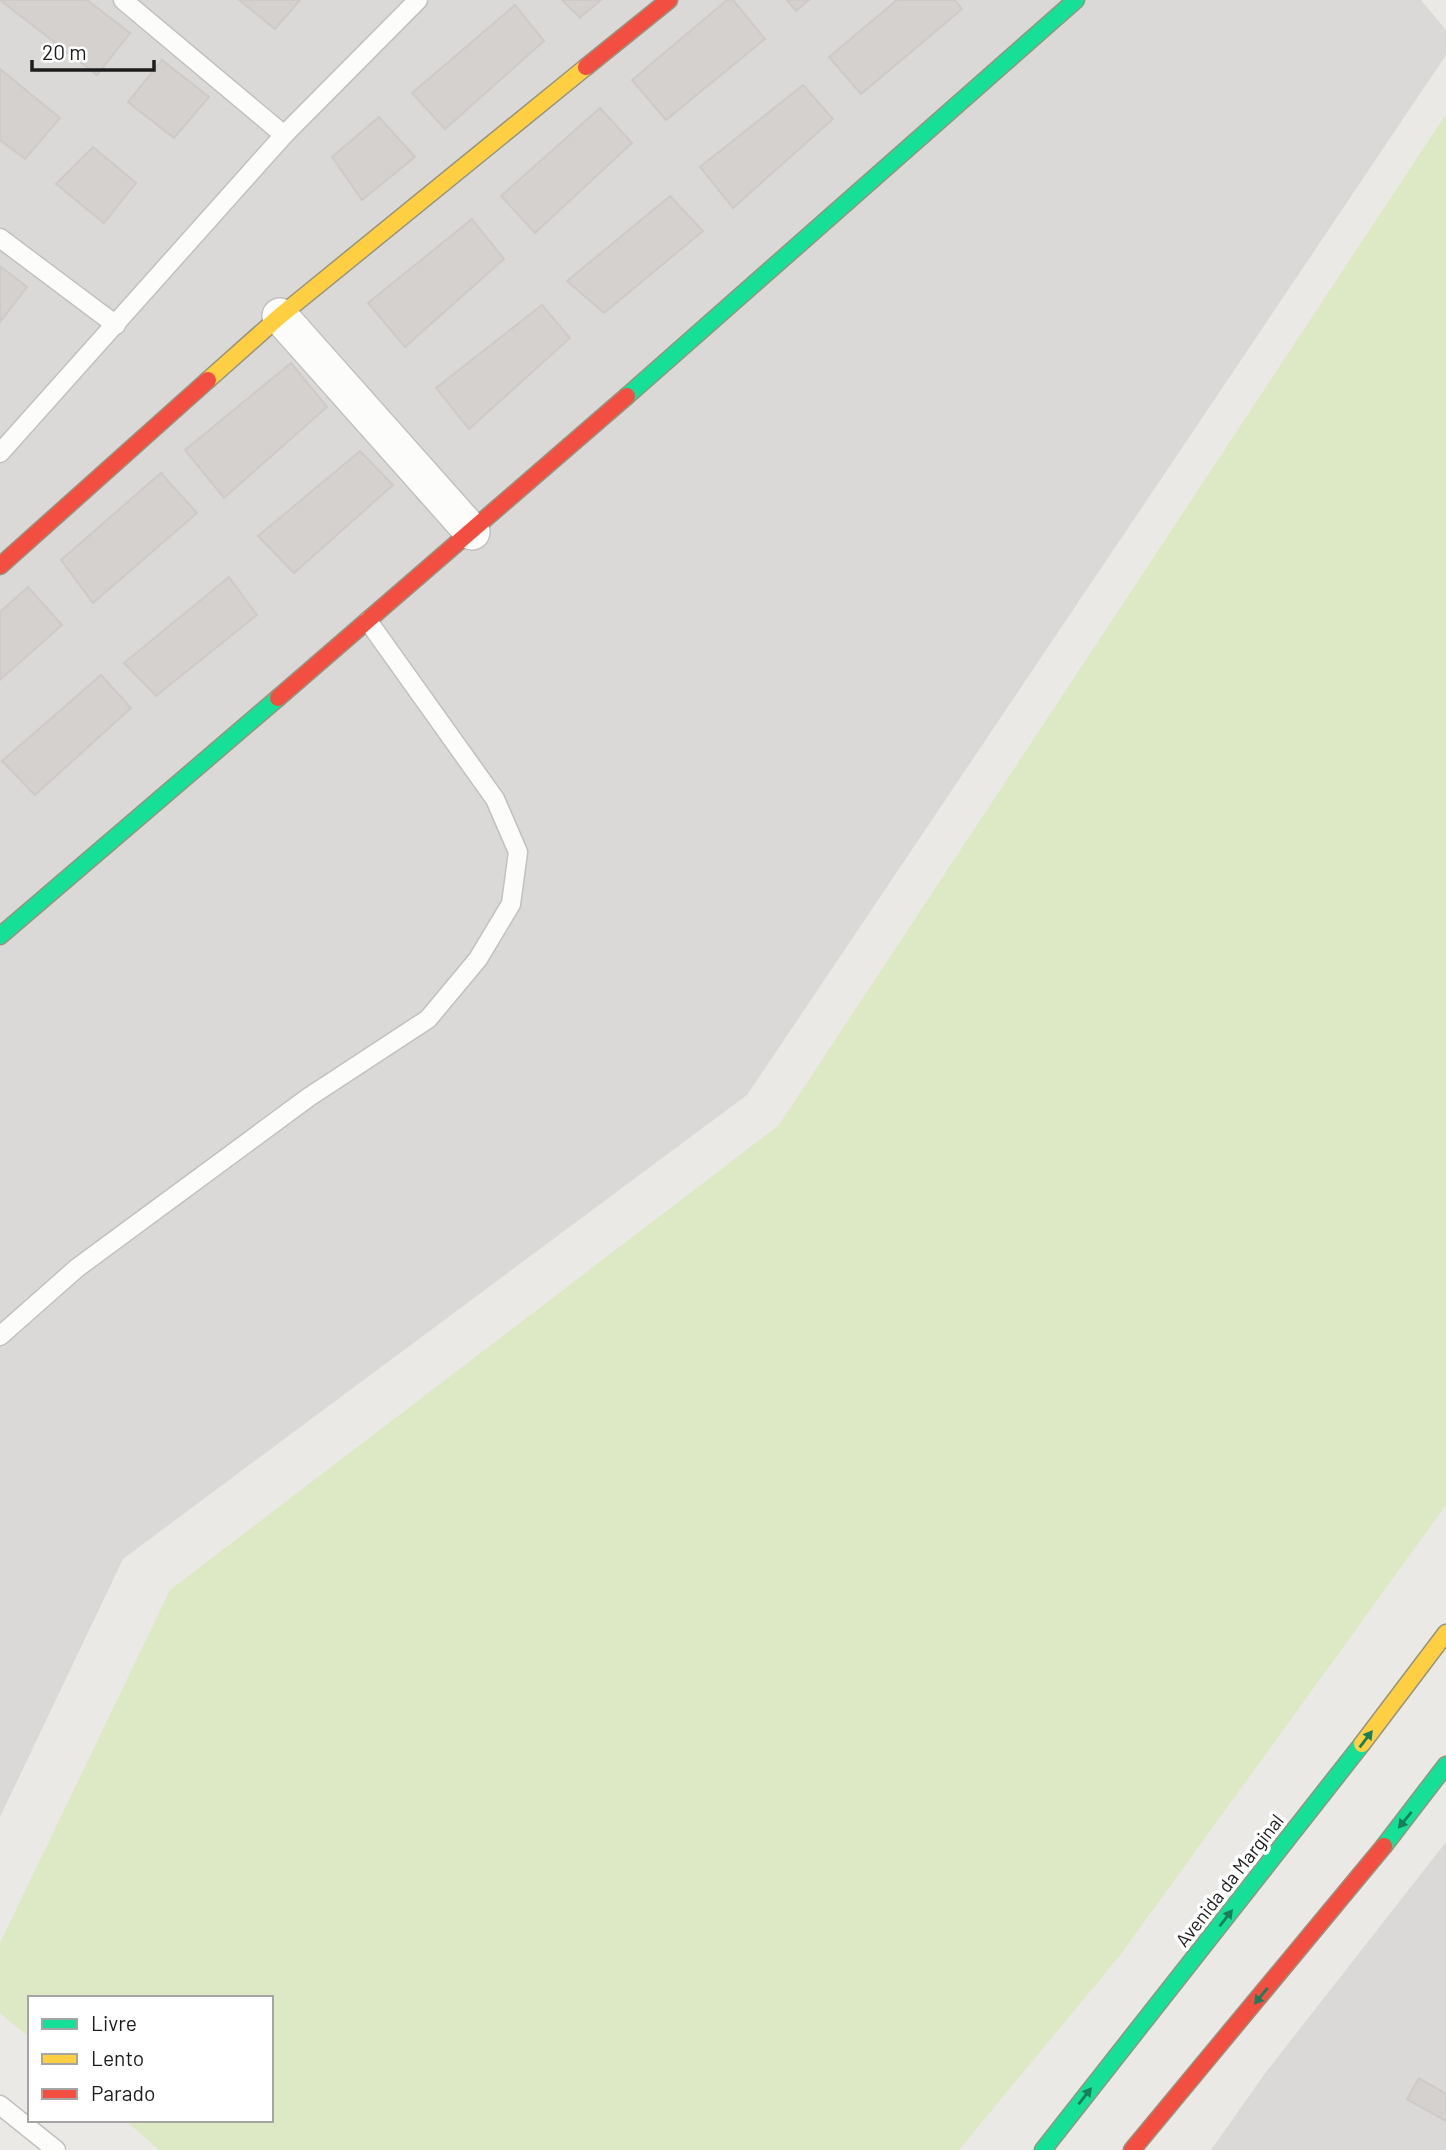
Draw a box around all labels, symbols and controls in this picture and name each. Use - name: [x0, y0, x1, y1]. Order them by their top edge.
- scale bar: [32, 28, 154, 72]
- text: 20 m: [42, 39, 87, 64]
- one-way arrow: [1358, 1730, 1373, 1748]
- street label: Avenida da Marginal: [1170, 1809, 1288, 1951]
- one-way arrow: [1398, 1810, 1413, 1828]
- one-way arrow: [1218, 1909, 1233, 1927]
- one-way arrow: [1254, 1987, 1269, 2004]
- legend: [28, 1996, 273, 2122]
- text: Livre: [91, 2010, 137, 2035]
- text: Lento: [91, 2045, 144, 2070]
- text: Parado: [91, 2080, 155, 2105]
- one-way arrow: [1077, 2088, 1092, 2106]

